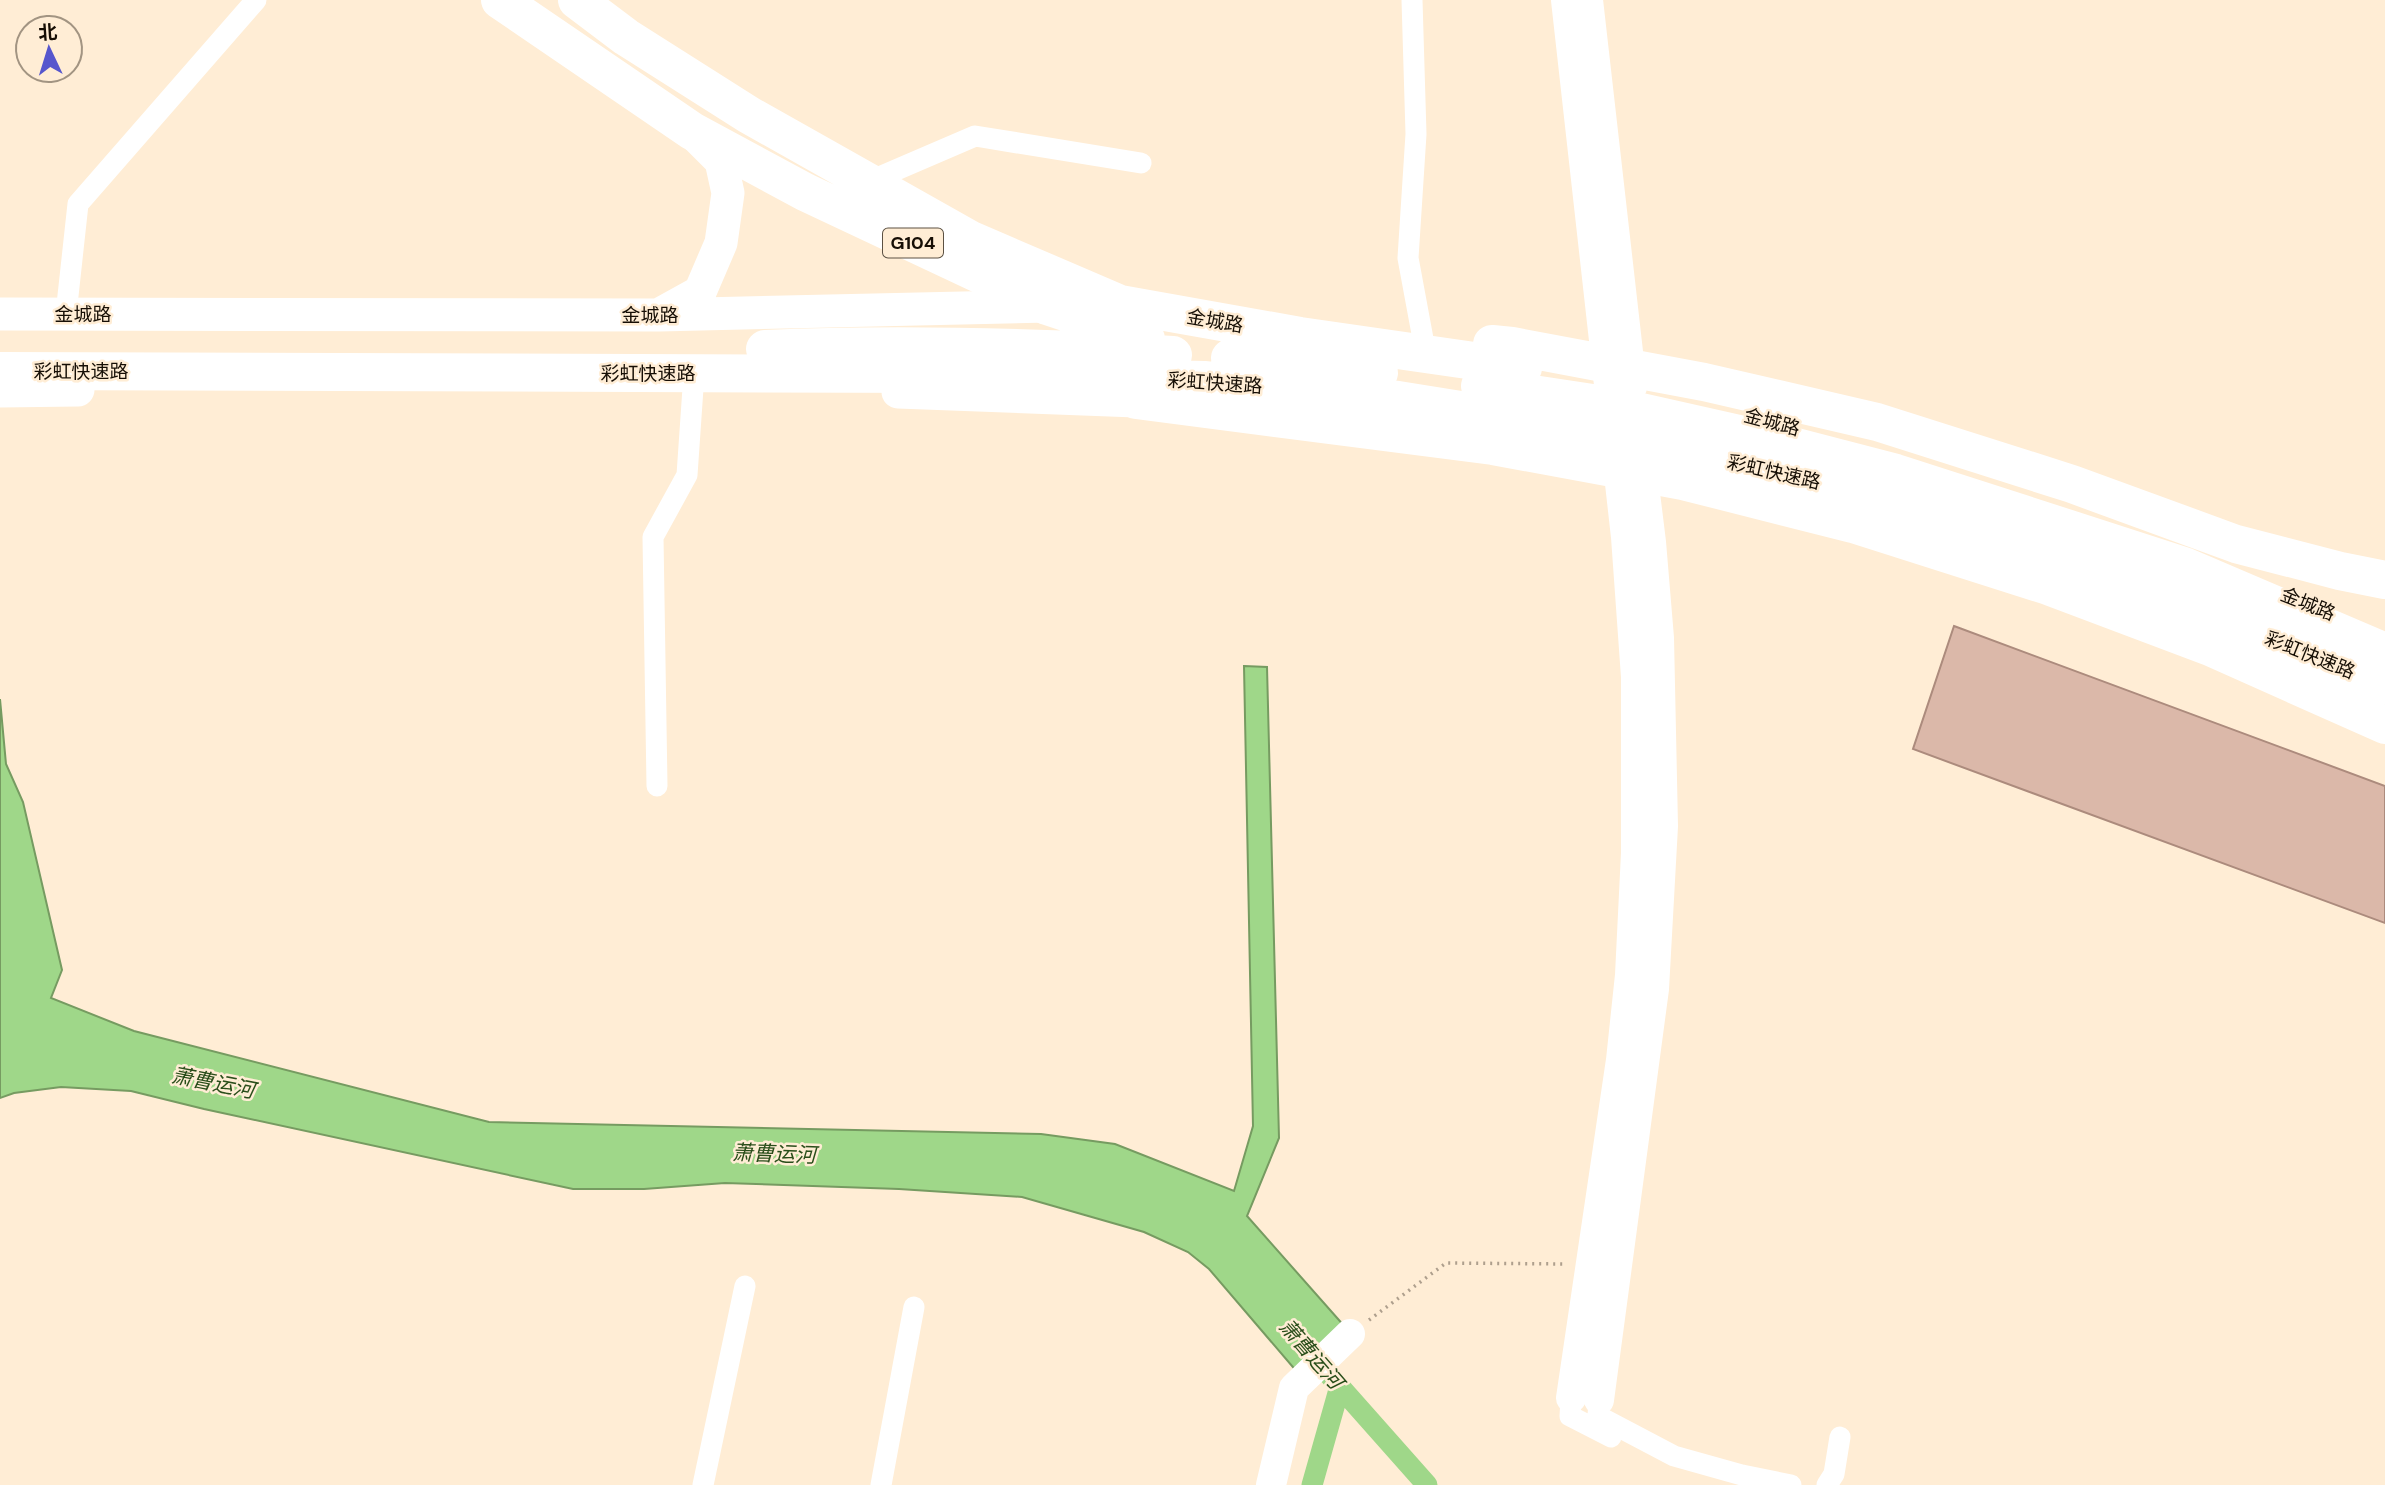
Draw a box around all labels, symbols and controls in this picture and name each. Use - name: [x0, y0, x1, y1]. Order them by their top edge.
- north arrow: [14, 14, 84, 84]
- text: 北: [37, 19, 58, 46]
- road number: G104: [883, 229, 943, 258]
- street label: 金城路: [54, 302, 112, 327]
- street label: 金城路: [621, 303, 679, 328]
- street label: 金城路: [1185, 304, 1245, 338]
- street label: 彩虹快速路: [33, 359, 129, 384]
- street label: 彩虹快速路: [600, 361, 696, 386]
- street label: 彩虹快速路: [1167, 367, 1263, 399]
- street label: 金城路: [1741, 403, 1803, 441]
- street label: 彩虹快速路: [1725, 449, 1823, 495]
- street label: 金城路: [2277, 582, 2339, 626]
- street label: 彩虹快速路: [2261, 626, 2359, 684]
- water label: 萧曹运河: [169, 1061, 261, 1106]
- water label: 萧曹运河: [732, 1139, 820, 1170]
- water label: 萧曹运河: [1273, 1313, 1352, 1398]

